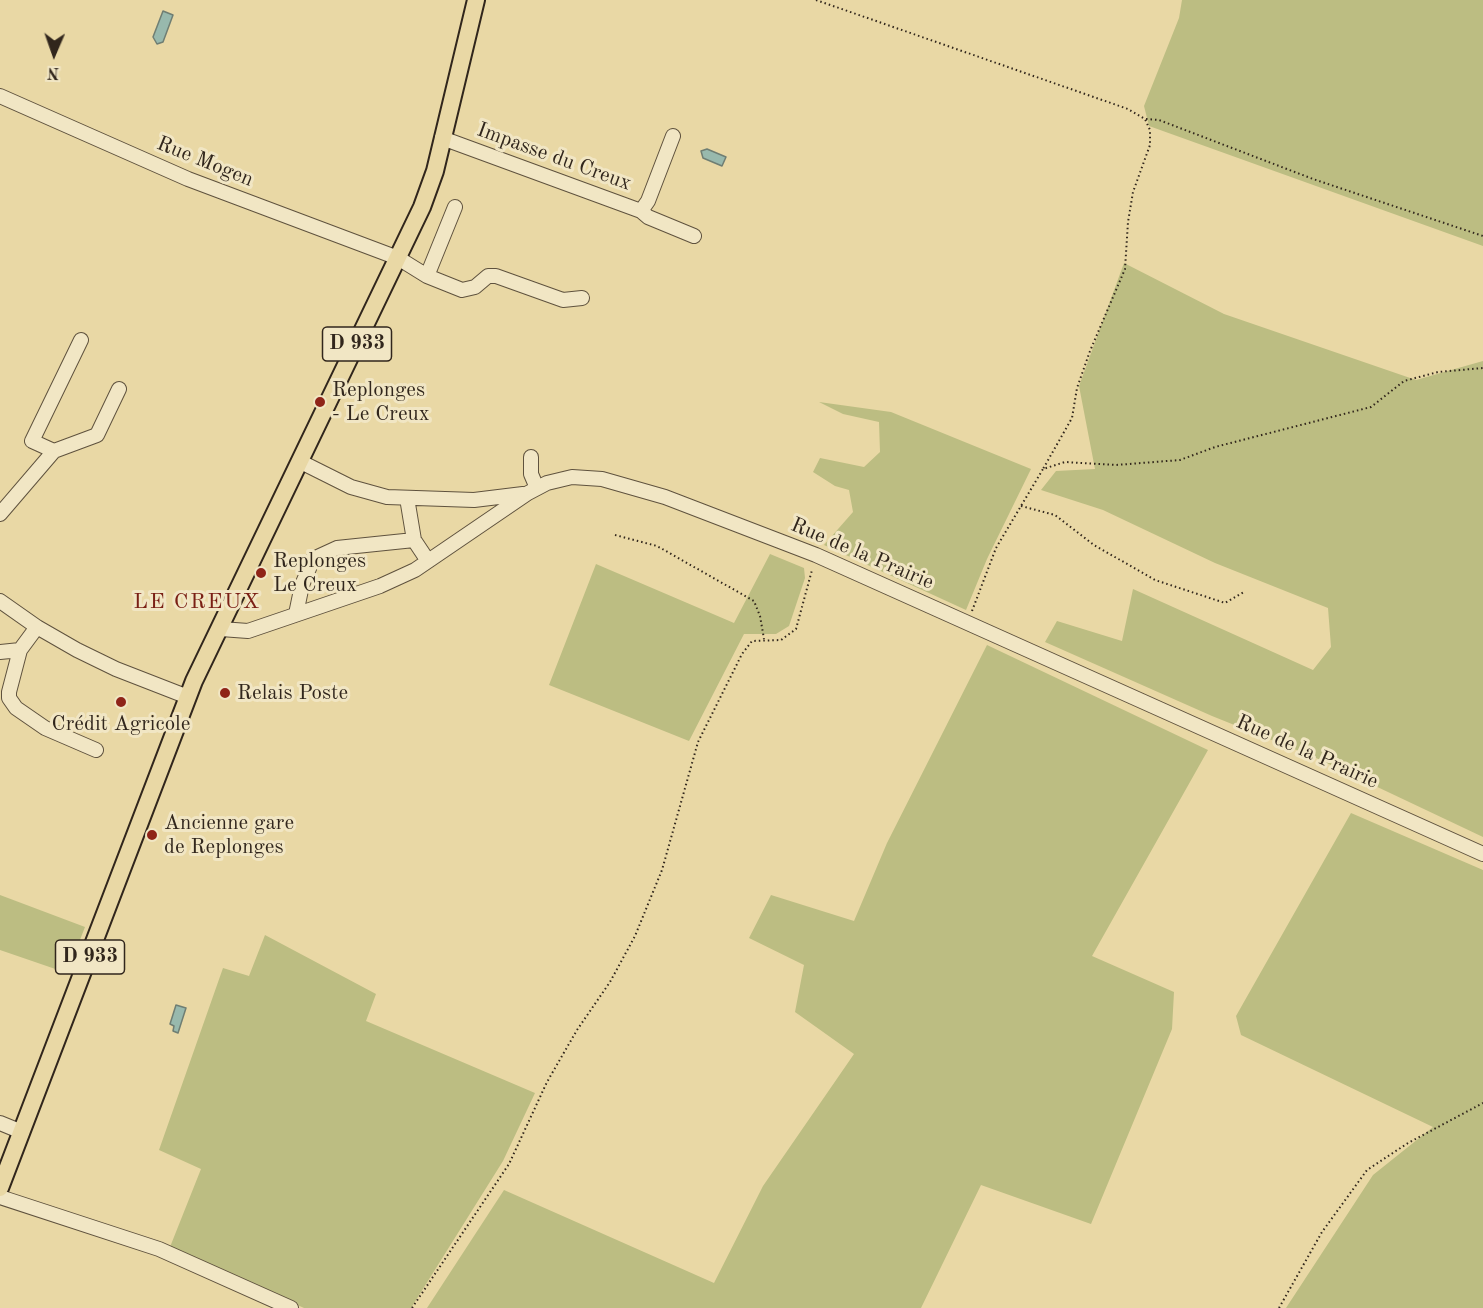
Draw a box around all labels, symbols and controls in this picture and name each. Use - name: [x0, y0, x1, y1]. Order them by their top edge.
- north arrow: [24, 24, 84, 84]
- text: N: [47, 64, 60, 80]
- street label: Impasse du Creux: [473, 117, 635, 197]
- street label: Rue Mogen: [153, 131, 257, 193]
- road number: D 933: [322, 327, 392, 361]
- place label: Replonges - Le Creux: [332, 377, 430, 427]
- marker: Replonges - Le Creux: [313, 395, 327, 409]
- street label: Rue de la Prairie: [787, 512, 937, 596]
- place label: Replonges Le Creux: [273, 548, 366, 598]
- marker: Replonges Le Creux: [254, 566, 268, 580]
- district label: LE CREUX: [133, 589, 261, 615]
- place label: Relais Poste: [237, 680, 348, 706]
- marker: Relais Poste: [218, 686, 232, 700]
- marker: Crédit Agricole: [114, 695, 128, 709]
- street label: Rue de la Prairie: [1232, 709, 1382, 795]
- place label: Crédit Agricole: [52, 711, 190, 737]
- place label: Ancienne gare de Replonges: [164, 810, 294, 860]
- marker: Ancienne gare de Replonges: [145, 828, 159, 842]
- road number: D 933: [56, 940, 124, 974]

